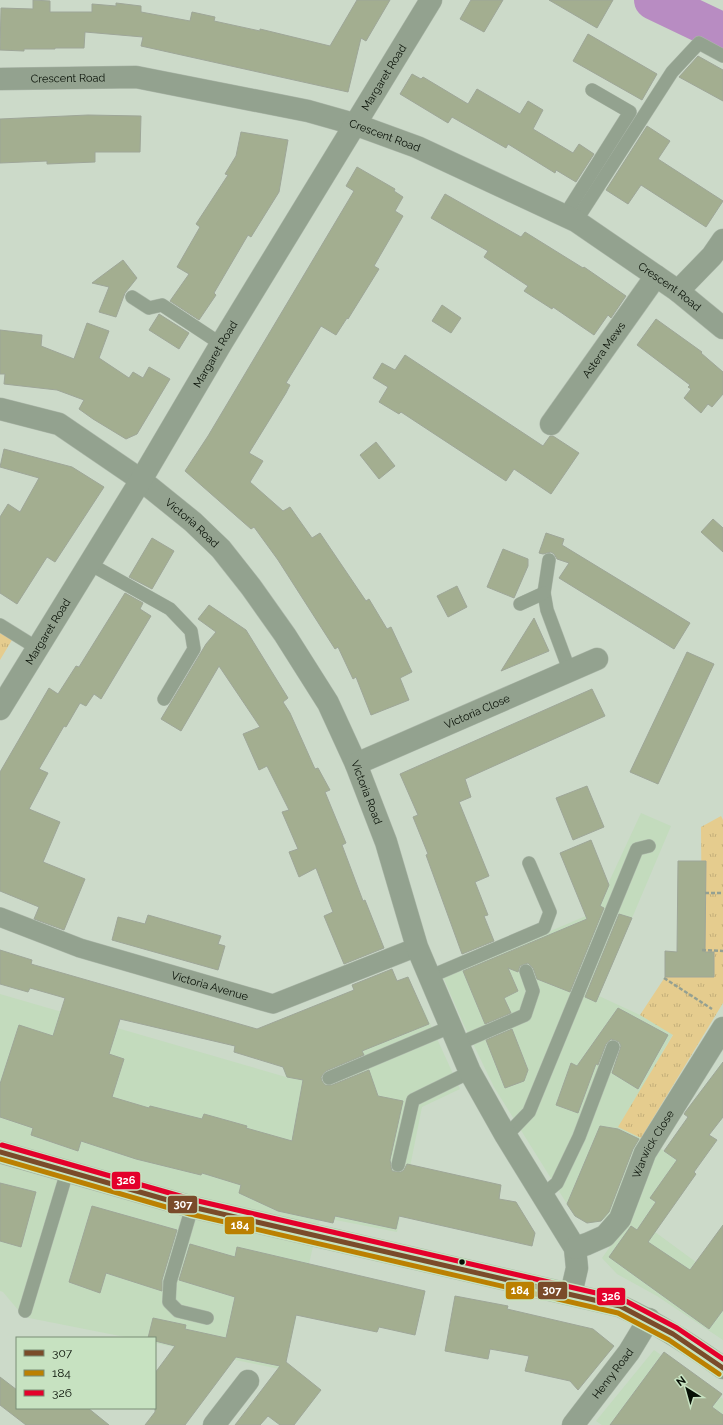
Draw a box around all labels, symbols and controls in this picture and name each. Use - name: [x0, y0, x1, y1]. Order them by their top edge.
- street label: Margaret Road: [359, 42, 409, 113]
- street label: Crescent Road: [31, 71, 106, 85]
- street label: Crescent Road: [348, 117, 422, 154]
- street label: Crescent Road: [636, 259, 704, 314]
- street label: Margaret Road: [190, 318, 240, 390]
- street label: Astera Mews: [579, 319, 628, 380]
- street label: Victoria Road: [163, 496, 222, 550]
- street label: Margaret Road: [22, 596, 73, 667]
- street label: Victoria Close: [442, 691, 512, 731]
- street label: Victoria Road: [349, 758, 385, 826]
- street label: Victoria Avenue: [170, 968, 250, 1003]
- street label: Warwick Close: [630, 1107, 677, 1180]
- line badge: 326: [111, 1171, 141, 1190]
- text: 326: [116, 1174, 136, 1187]
- line badge: 307: [167, 1195, 198, 1214]
- text: 307: [173, 1198, 193, 1211]
- line badge: 184: [224, 1216, 255, 1235]
- text: 184: [231, 1219, 249, 1232]
- unlabelled marker: [457, 1257, 467, 1267]
- line badge: 184: [505, 1281, 535, 1300]
- line badge: 307: [537, 1281, 568, 1300]
- text: 184: [511, 1284, 529, 1297]
- text: 307: [542, 1284, 562, 1297]
- line badge: 326: [596, 1287, 626, 1306]
- text: 326: [601, 1290, 621, 1303]
- legend: [16, 1337, 156, 1409]
- text: 307: [52, 1346, 73, 1360]
- street label: Henry Road: [589, 1346, 636, 1401]
- text: 184: [52, 1366, 71, 1380]
- north arrow: [667, 1369, 707, 1409]
- text: N: [674, 1374, 689, 1389]
- text: 326: [52, 1386, 72, 1400]

